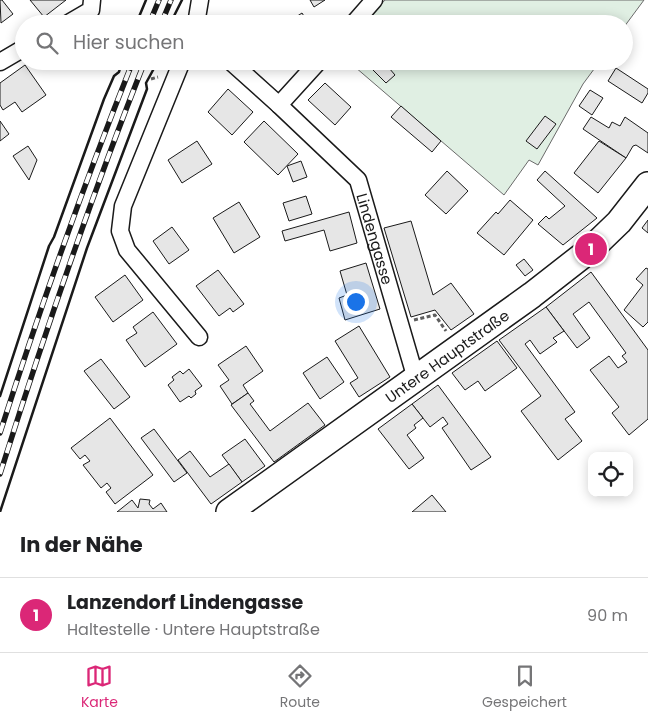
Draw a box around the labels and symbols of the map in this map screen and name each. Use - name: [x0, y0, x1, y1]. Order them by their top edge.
- street label: Lindengasse: [352, 191, 398, 287]
- pin: 1: [575, 230, 607, 268]
- your location: [343, 289, 369, 315]
- street label: Untere Hauptstraße: [381, 304, 513, 408]

